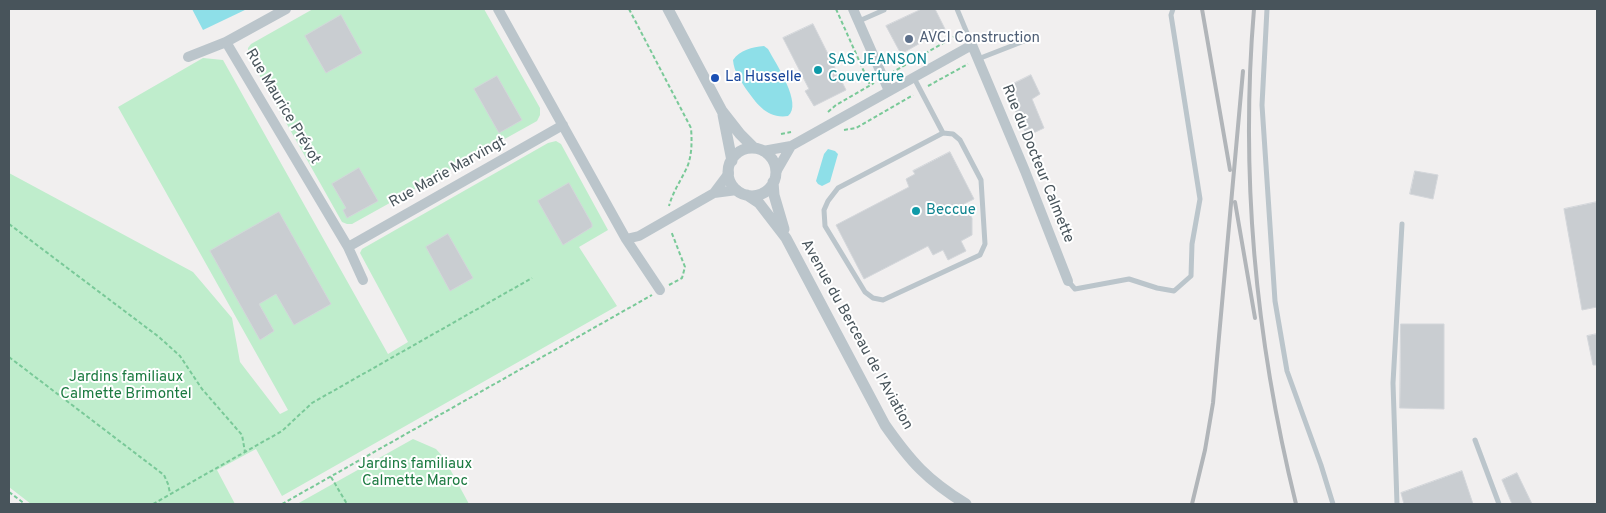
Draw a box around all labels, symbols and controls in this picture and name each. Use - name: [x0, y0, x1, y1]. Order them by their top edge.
- place label: AVCI Construction: [919, 30, 1040, 48]
- marker: AVCI Construction: [903, 33, 915, 45]
- street label: Rue Maurice Prévot: [241, 46, 323, 168]
- place label: SAS JEANSON Couverture: [828, 52, 927, 87]
- marker: SAS JEANSON Couverture: [812, 64, 824, 76]
- place label: La Husselle: [725, 69, 802, 87]
- marker: La Husselle: [709, 72, 721, 84]
- street label: Rue du Docteur Calmette: [997, 82, 1077, 246]
- street label: Rue Marie Marvingt: [387, 133, 509, 213]
- place label: Beccue: [926, 202, 976, 220]
- marker: Beccue: [910, 205, 922, 217]
- street label: Avenue du Berceau de l'Aviation: [796, 237, 916, 433]
- park label: Jardins familiaux Calmette Brimontel: [60, 369, 192, 404]
- park label: Jardins familiaux Calmette Maroc: [358, 456, 472, 491]

